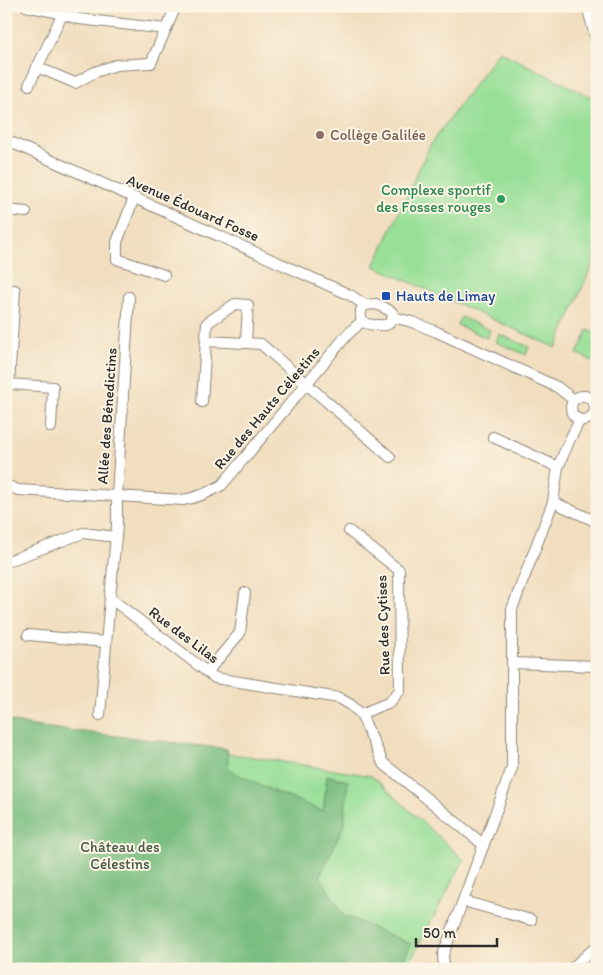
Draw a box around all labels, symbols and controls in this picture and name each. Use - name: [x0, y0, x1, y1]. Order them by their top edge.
- place label: Collège Galilée: [330, 126, 426, 144]
- marker: Collège Galilée: [314, 129, 326, 141]
- street label: Avenue Édouard Fosse: [124, 171, 262, 245]
- place label: Complexe sportif des Fosses rouges: [376, 181, 491, 216]
- marker: Complexe sportif des Fosses rouges: [495, 193, 507, 205]
- place label: Hauts de Limay: [396, 287, 495, 305]
- marker: Hauts de Limay: [380, 290, 392, 302]
- street label: Rue des Hauts Célestins: [210, 343, 324, 473]
- street label: Allée des Bénedictins: [93, 347, 121, 485]
- street label: Rue des Cytises: [372, 574, 394, 675]
- street label: Rue des Lilas: [145, 603, 223, 667]
- park label: Château des Célestins: [80, 838, 160, 873]
- scale bar: [416, 915, 497, 947]
- text: 50 m: [423, 924, 456, 942]

